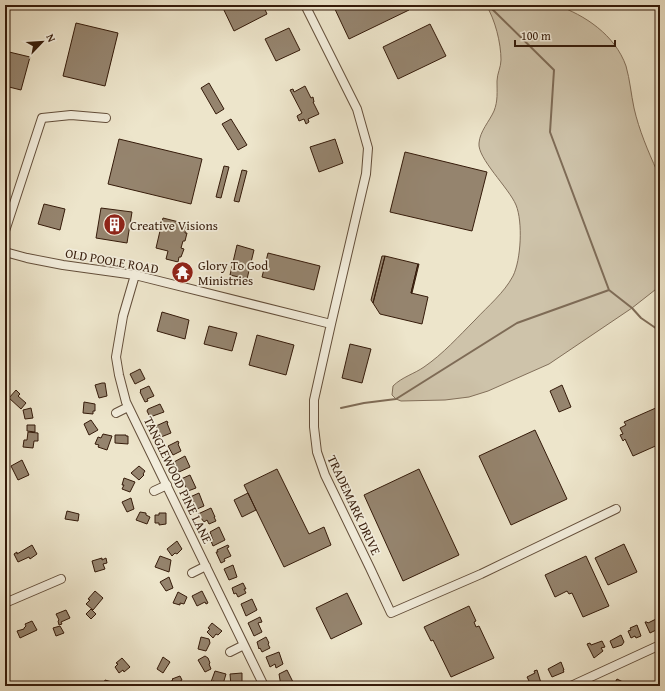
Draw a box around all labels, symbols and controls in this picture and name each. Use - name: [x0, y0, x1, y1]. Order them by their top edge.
- north arrow: [22, 22, 62, 62]
- scale bar: [515, 22, 615, 48]
- text: 100 m: [521, 27, 551, 44]
- text: N: [42, 31, 60, 45]
- building icon: Creative Visions: [101, 212, 127, 238]
- place label: Creative Visions: [130, 216, 218, 235]
- street label: OLD POOLE ROAD: [64, 243, 160, 279]
- place label: Glory To God Ministries: [198, 256, 268, 290]
- temple icon: Glory To God Ministries: [170, 259, 196, 285]
- street label: TANGLEWOOD PINE LANE: [139, 413, 217, 547]
- street label: TRADEMARK DRIVE: [323, 452, 386, 558]

